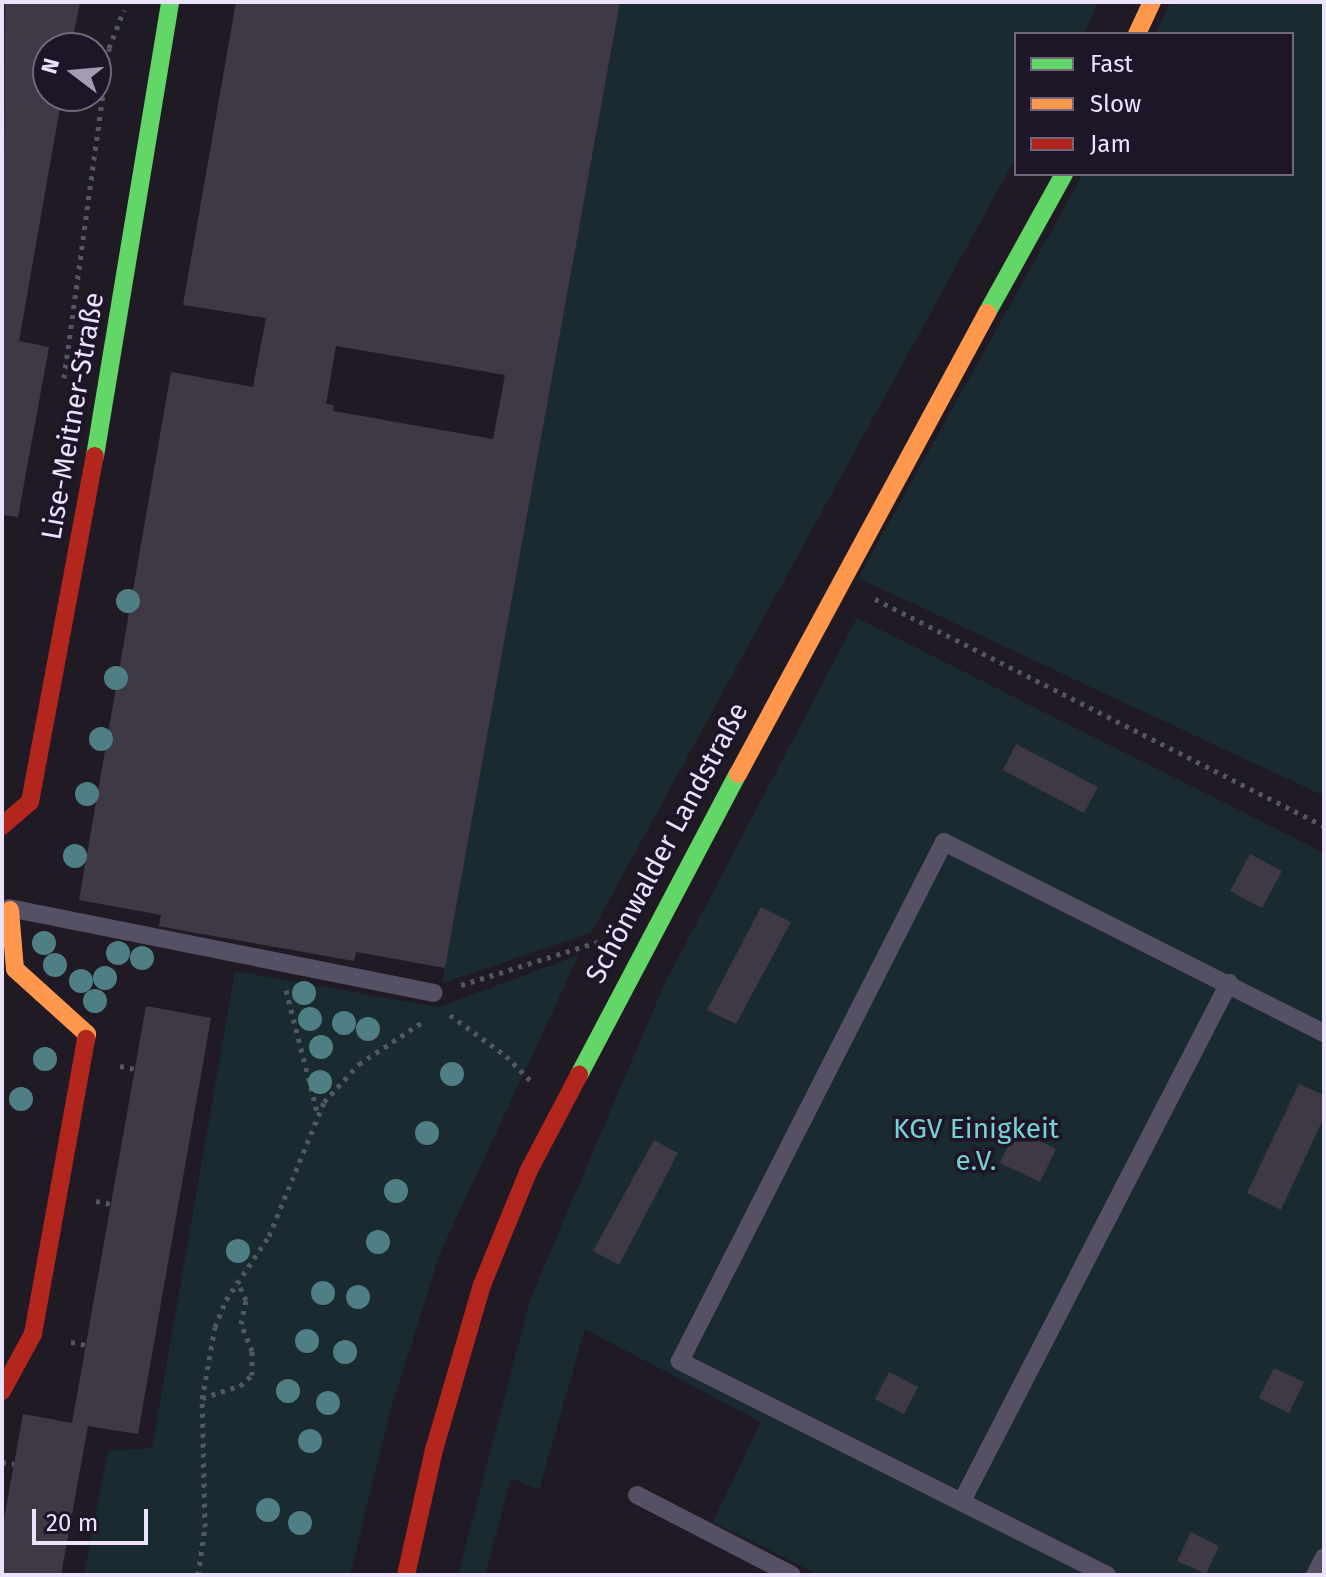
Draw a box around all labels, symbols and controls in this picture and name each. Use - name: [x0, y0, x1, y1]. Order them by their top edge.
- north arrow: [32, 32, 112, 112]
- legend: [1014, 32, 1294, 176]
- text: Fast: [1090, 50, 1133, 78]
- text: N: [35, 55, 65, 77]
- text: Slow: [1090, 90, 1141, 118]
- text: Jam: [1090, 130, 1131, 158]
- street label: Lise-Meitner-Straße: [35, 290, 111, 542]
- street label: Schönwalder Landstraße: [579, 697, 755, 989]
- park label: KGV Einigkeit e.V.: [893, 1112, 1059, 1178]
- scale bar: [36, 1493, 152, 1543]
- text: 20 m: [46, 1509, 98, 1537]

